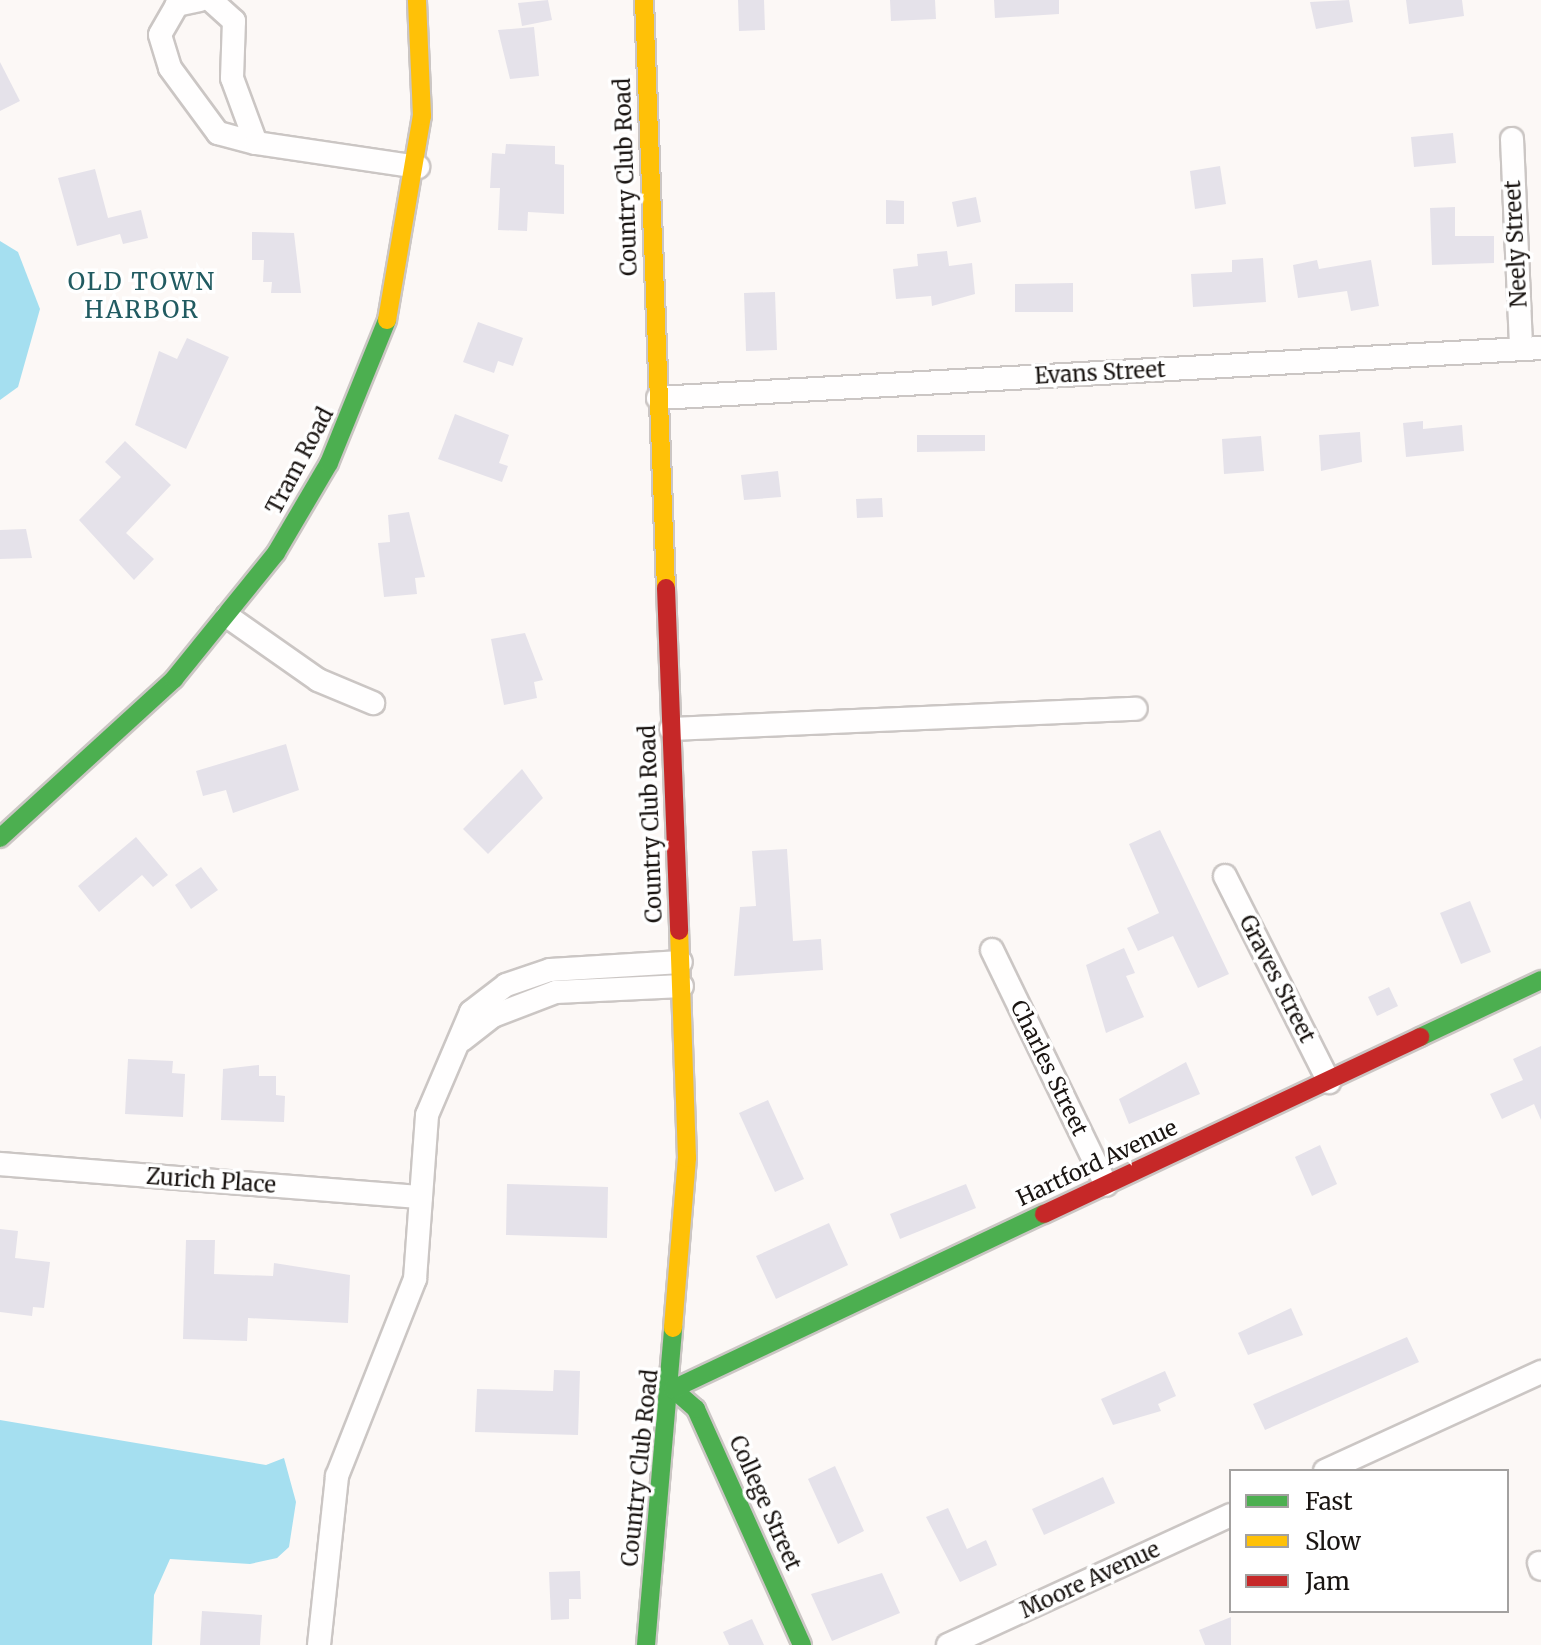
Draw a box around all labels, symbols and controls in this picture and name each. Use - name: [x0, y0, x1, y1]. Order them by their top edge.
- street label: Country Club Road: [609, 78, 643, 276]
- street label: Neely Street: [1499, 180, 1533, 308]
- district label: OLD TOWN HARBOR: [68, 268, 216, 324]
- street label: Evans Street: [1034, 356, 1166, 390]
- street label: Tram Road: [261, 403, 339, 519]
- street label: Country Club Road: [634, 725, 668, 923]
- street label: Graves Street: [1234, 911, 1320, 1047]
- street label: Charles Street: [1005, 996, 1093, 1140]
- street label: Hartford Avenue: [1013, 1114, 1181, 1212]
- street label: Zurich Place: [145, 1163, 277, 1199]
- street label: Country Club Road: [617, 1368, 663, 1568]
- street label: College Street: [724, 1432, 806, 1574]
- legend: [1229, 1469, 1509, 1613]
- text: Fast: [1305, 1486, 1353, 1517]
- text: Slow: [1305, 1526, 1361, 1557]
- street label: Moore Avenue: [1016, 1536, 1164, 1624]
- text: Jam: [1305, 1566, 1350, 1597]

